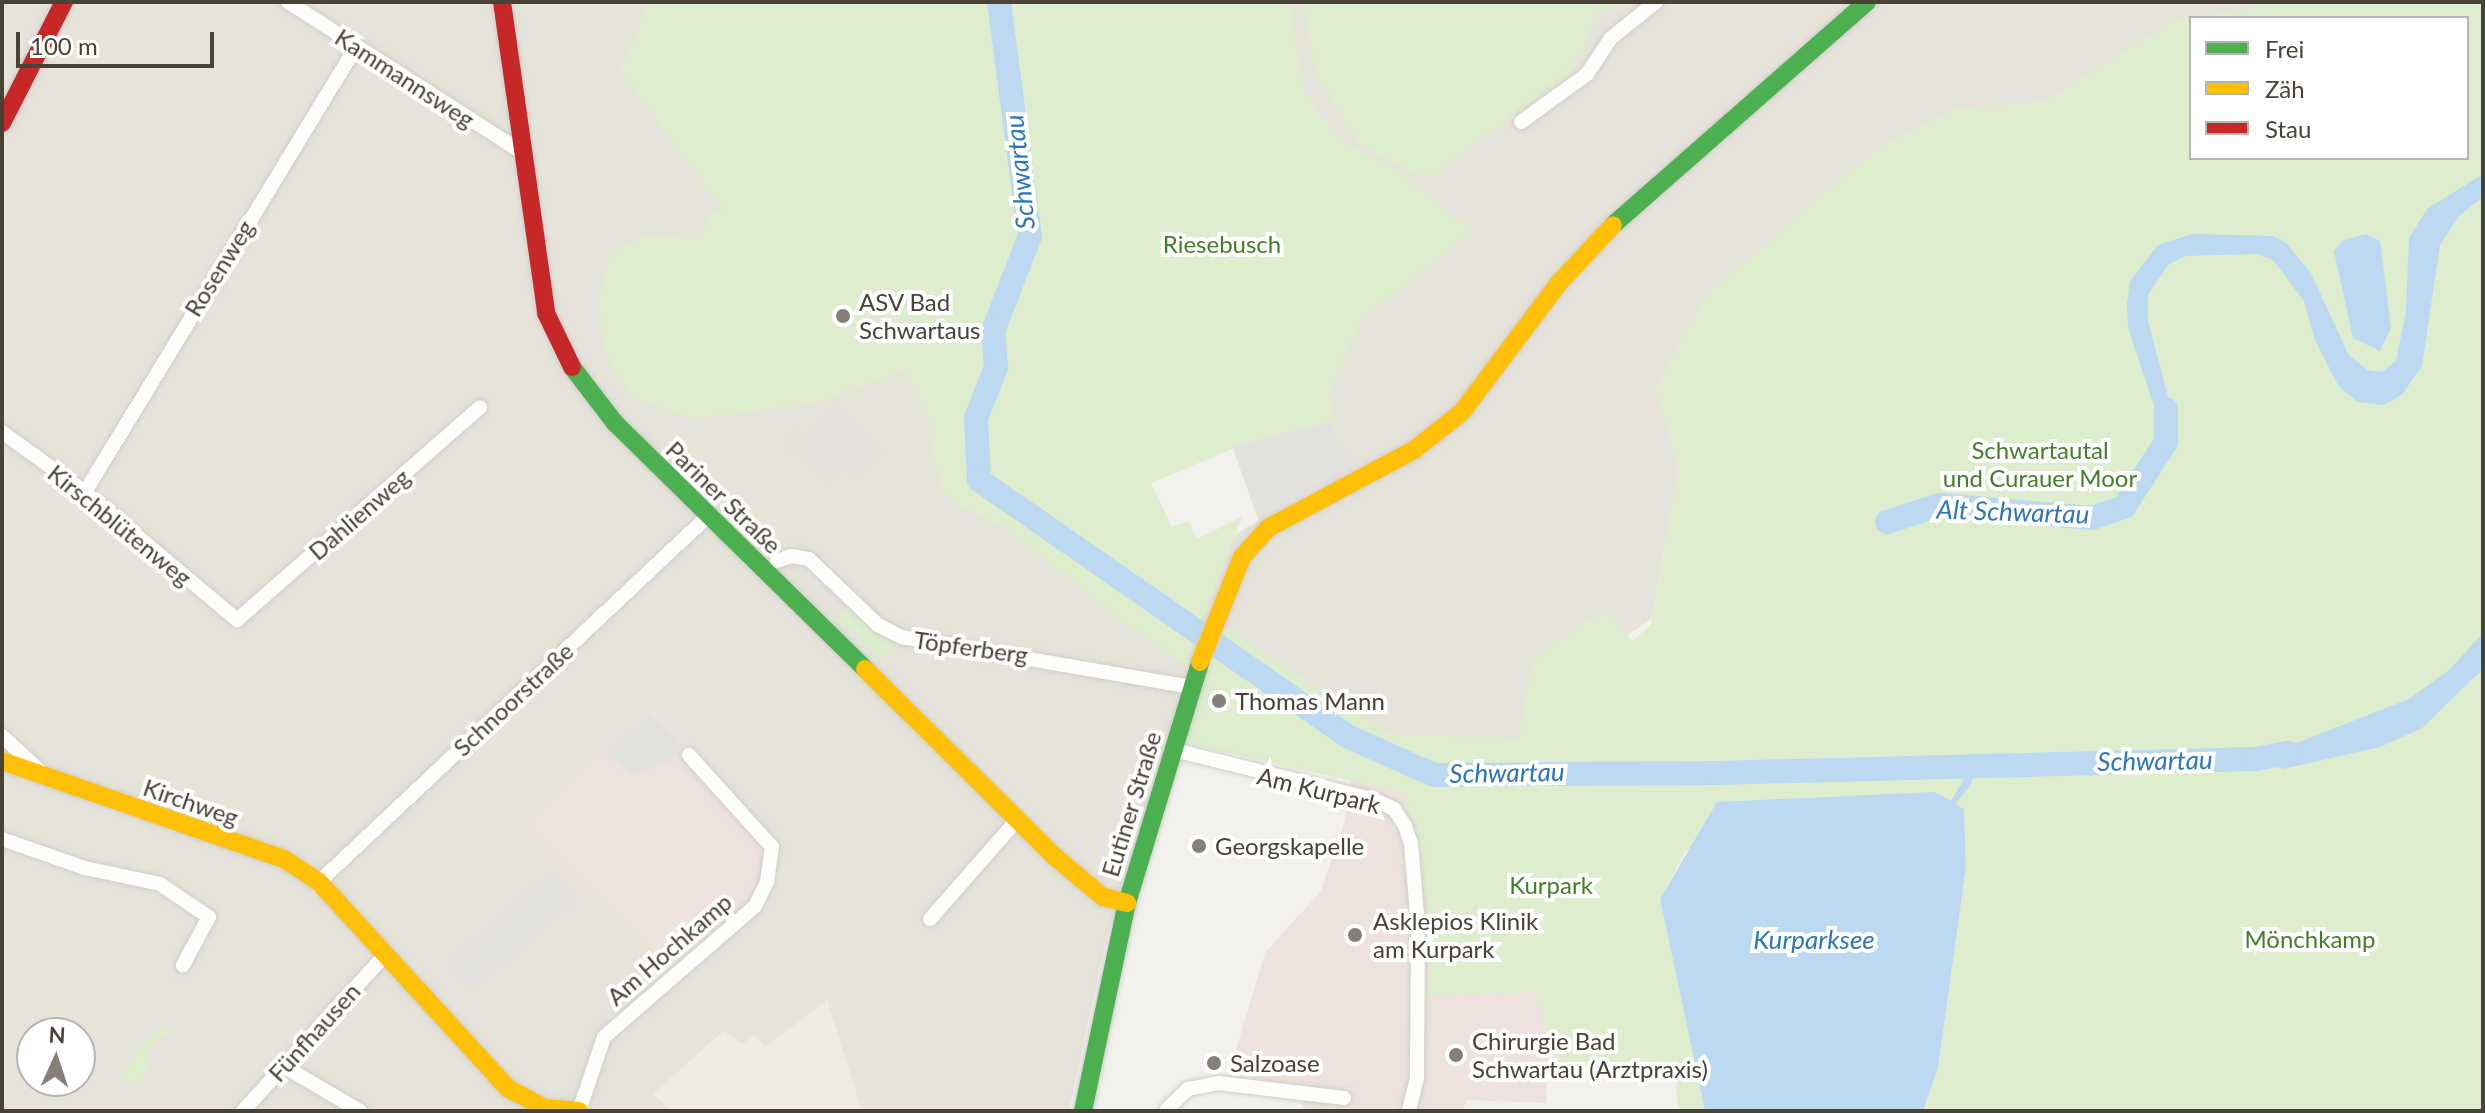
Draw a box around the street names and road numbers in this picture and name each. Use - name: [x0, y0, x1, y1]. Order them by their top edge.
- street label: Kammannsweg: [330, 22, 480, 134]
- street label: Rosenweg: [178, 215, 260, 321]
- street label: Pariner Straße: [660, 435, 788, 559]
- street label: Kirschblütenweg: [42, 458, 198, 592]
- street label: Dahlienweg: [303, 462, 415, 566]
- street label: Töpferberg: [912, 625, 1030, 669]
- street label: Schnoorstraße: [447, 636, 579, 762]
- street label: Eutiner Straße: [1095, 728, 1167, 880]
- street label: Am Kurpark: [1254, 761, 1384, 819]
- street label: Kirchweg: [140, 772, 242, 832]
- street label: Am Hochkamp: [601, 887, 737, 1011]
- street label: Fünfhausen: [262, 977, 366, 1087]

